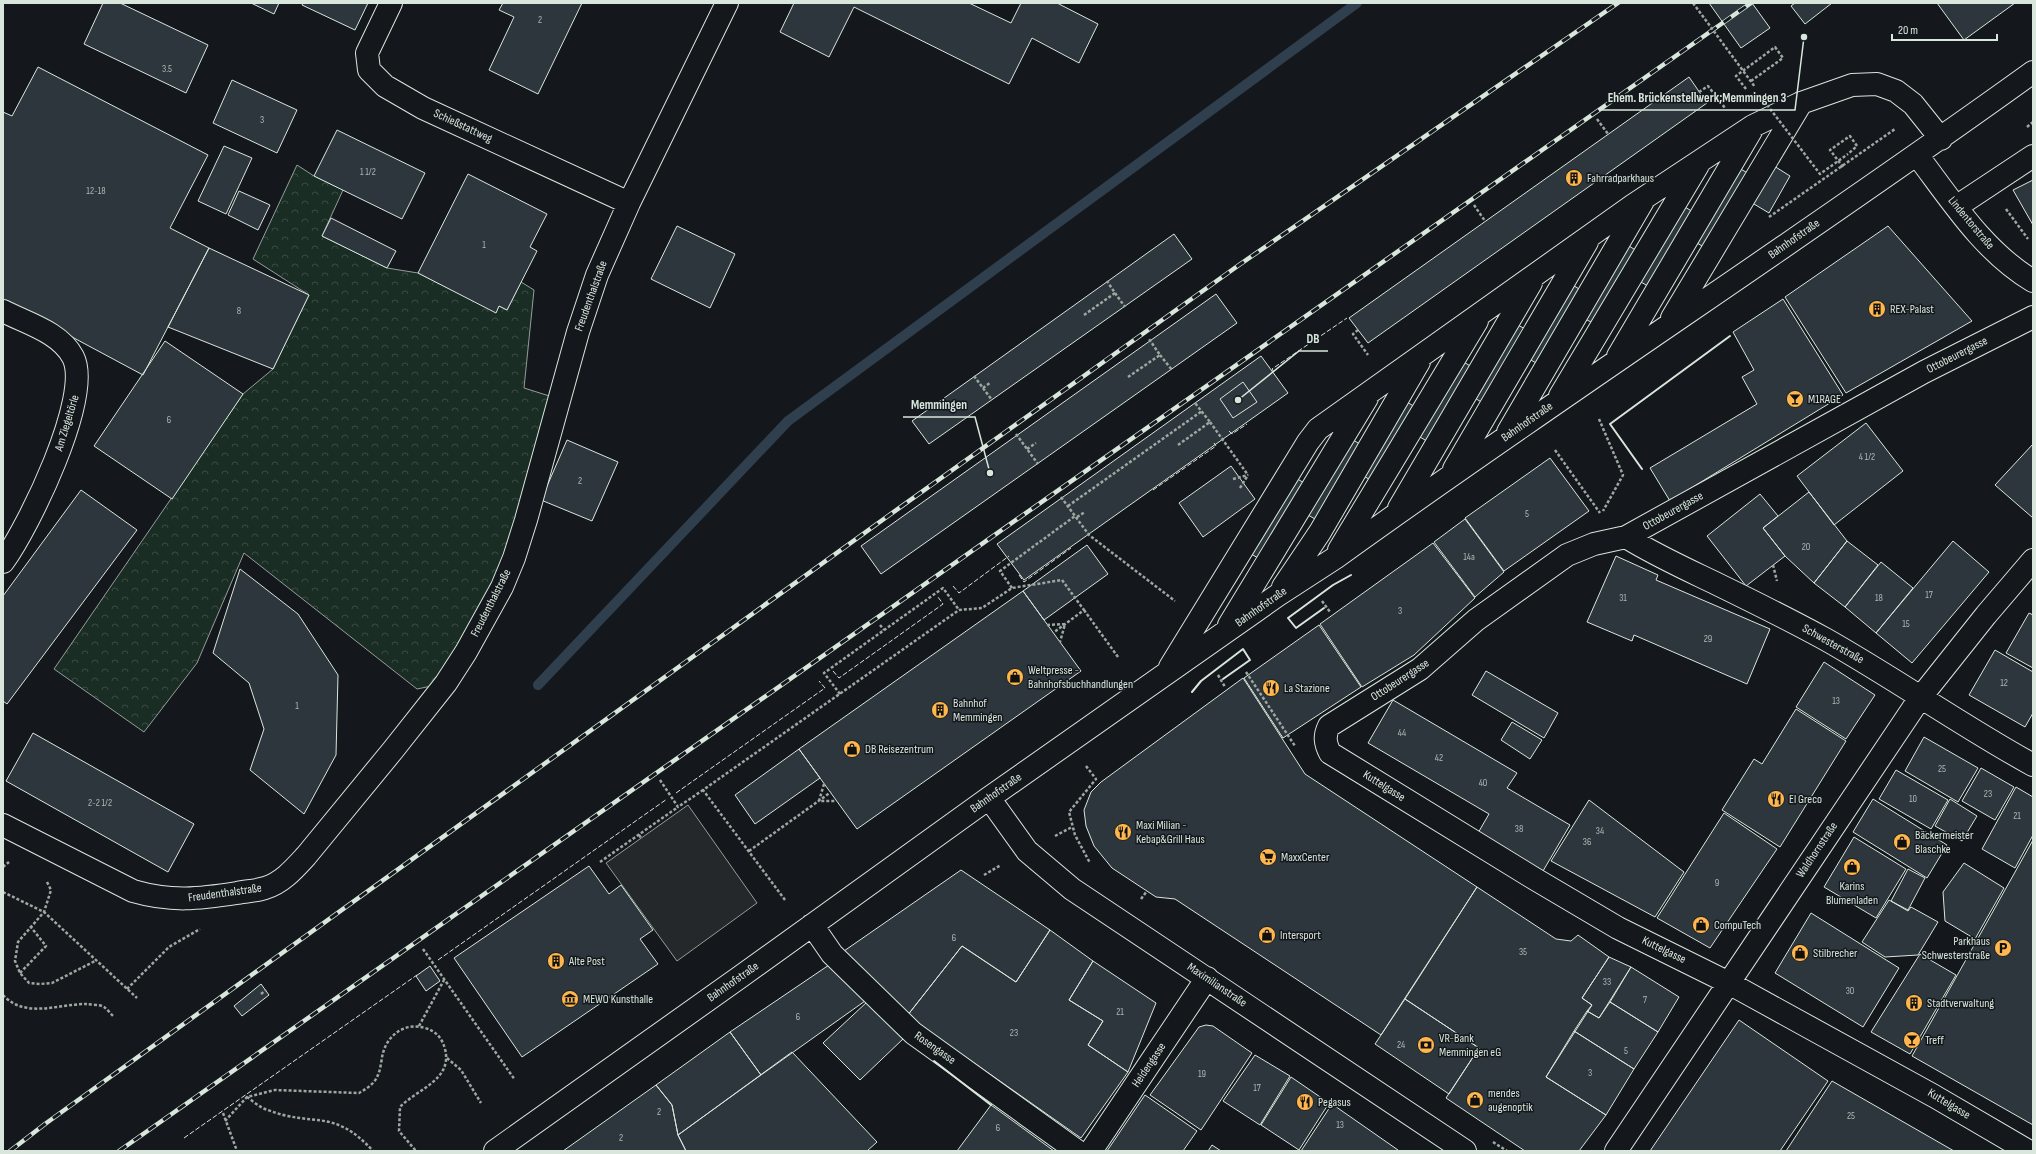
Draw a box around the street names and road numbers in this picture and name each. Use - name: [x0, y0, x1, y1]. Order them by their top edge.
- street label: Schießstattweg: [431, 106, 495, 146]
- street label: Lindentorstraße: [1945, 194, 1998, 253]
- street label: Bahnhofstraße: [1765, 216, 1823, 262]
- street label: Freudenthalstraße: [571, 258, 611, 333]
- street label: Ottobeurergasse: [1924, 333, 1990, 377]
- street label: Am Ziegeltörle: [51, 393, 83, 454]
- street label: Bahnhofstraße: [1498, 399, 1556, 445]
- street label: Ottobeurergasse: [1640, 488, 1706, 534]
- street label: Freudenthalstraße: [468, 566, 515, 639]
- street label: Bahnhofstraße: [1232, 584, 1290, 630]
- street label: Schwesterstraße: [1800, 621, 1867, 667]
- street label: Ottobeurergasse: [1368, 655, 1432, 704]
- street label: Kuttelgasse: [1360, 767, 1408, 805]
- street label: Bahnhofstraße: [967, 770, 1025, 816]
- street label: Waldhornstraße: [1793, 819, 1841, 881]
- street label: Freudenthalstraße: [187, 880, 263, 906]
- street label: Kuttelgasse: [1640, 933, 1689, 967]
- street label: Bahnhofstraße: [704, 959, 762, 1005]
- street label: Maximilianstraße: [1184, 960, 1250, 1010]
- street label: Rosengasse: [911, 1028, 959, 1068]
- street label: Heidengasse: [1129, 1040, 1169, 1090]
- street label: Kuttelgasse: [1925, 1085, 1973, 1123]

